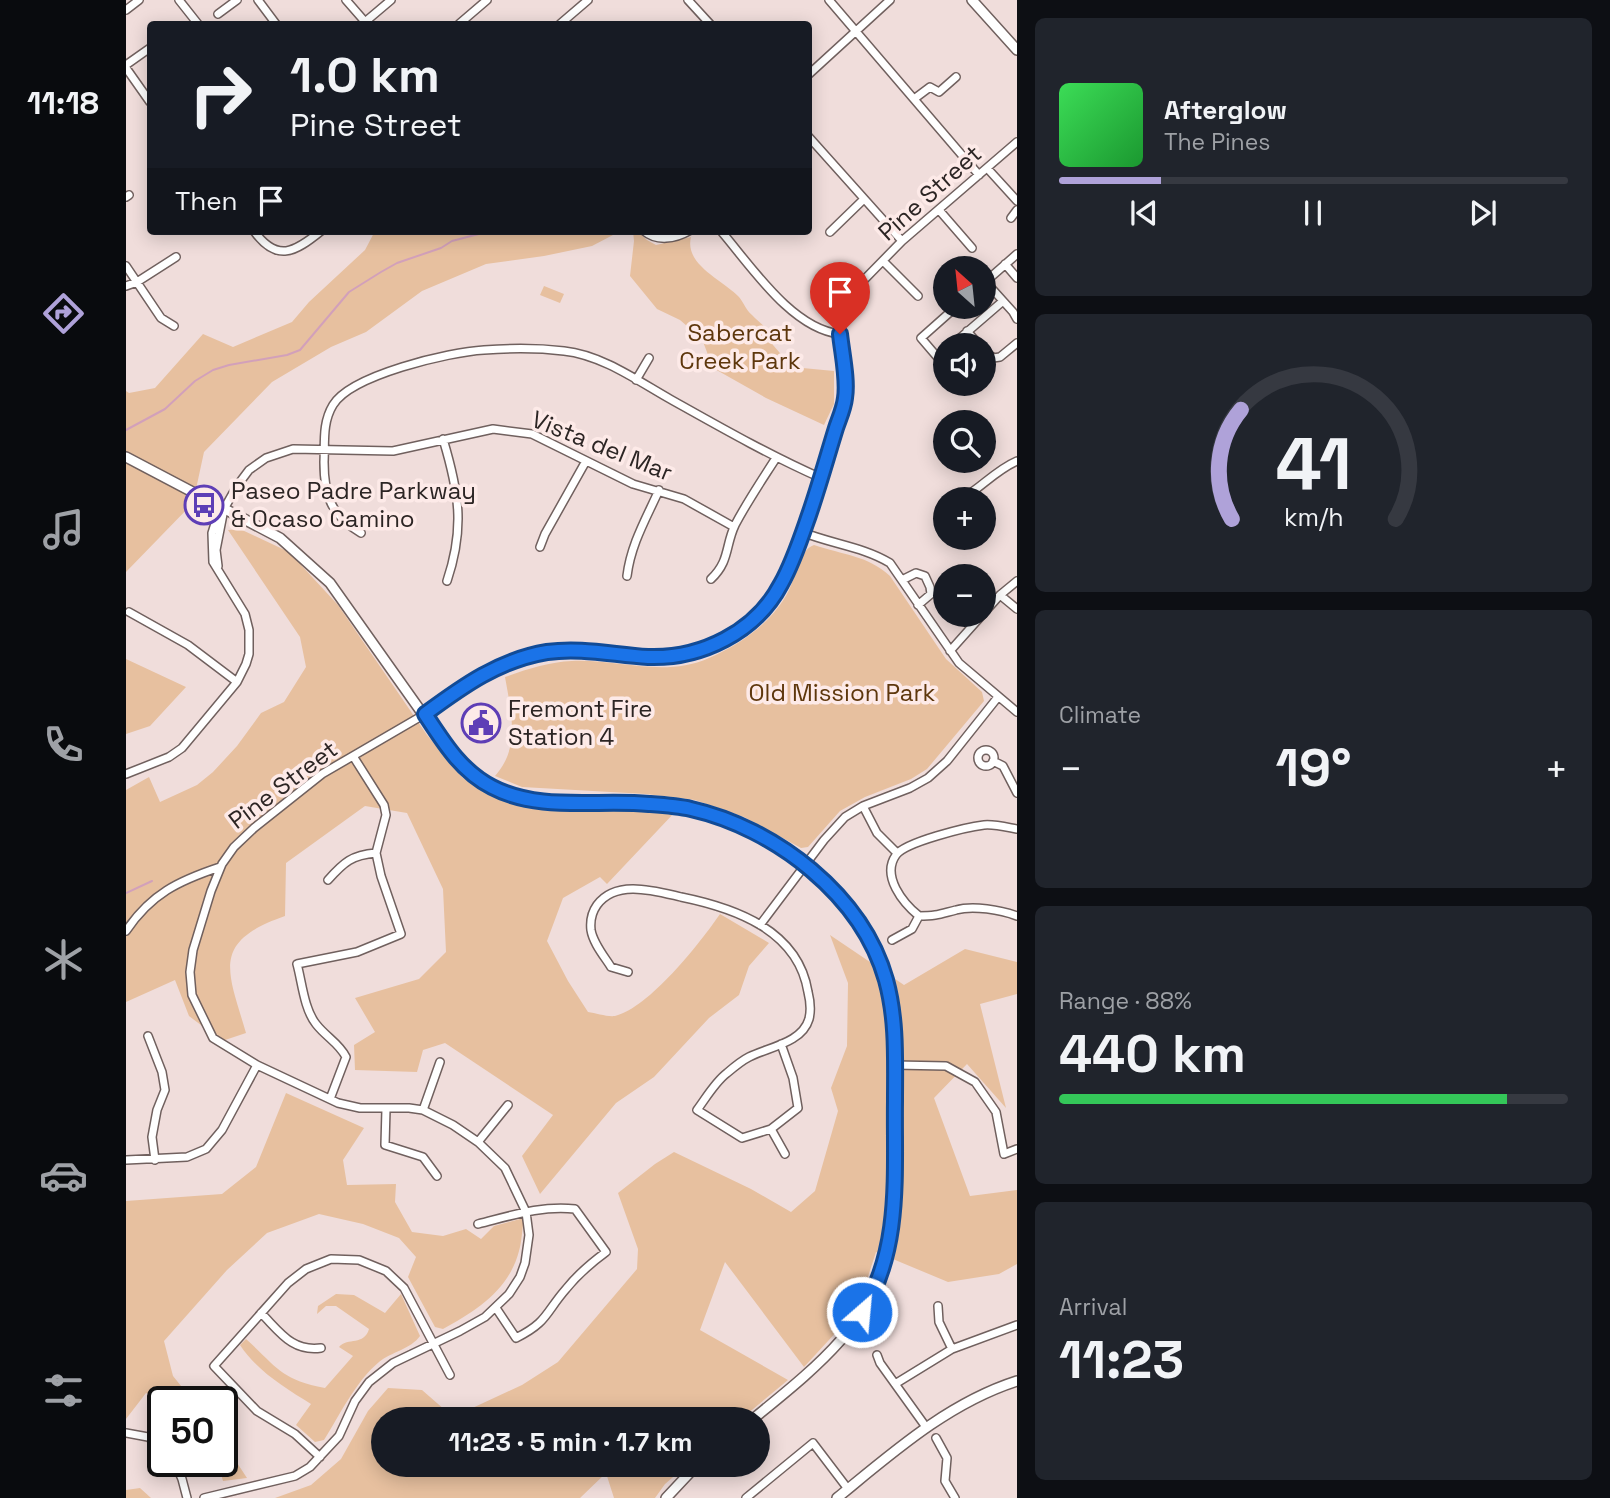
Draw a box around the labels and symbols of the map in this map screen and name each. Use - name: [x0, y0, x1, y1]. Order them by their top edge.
- street label: Pine Street: [871, 138, 988, 247]
- north arrow: [933, 256, 996, 318]
- pin: [810, 262, 870, 334]
- park label: Sabercat Creek Park: [679, 317, 801, 376]
- street label: Vista del Mar: [527, 403, 677, 488]
- place label: Paseo Padre Parkway & Ocaso Camino: [231, 475, 476, 534]
- bus stop icon: Paseo Padre Parkway & Ocaso Camino: [183, 484, 225, 526]
- park label: Old Mission Park: [749, 677, 936, 708]
- place label: Fremont Fire Station 4: [508, 693, 653, 752]
- public building icon: Fremont Fire Station 4: [460, 702, 502, 744]
- street label: Pine Street: [222, 733, 343, 836]
- position arrow: [825, 1275, 899, 1349]
- speed limit sign: 50: [147, 1386, 238, 1477]

